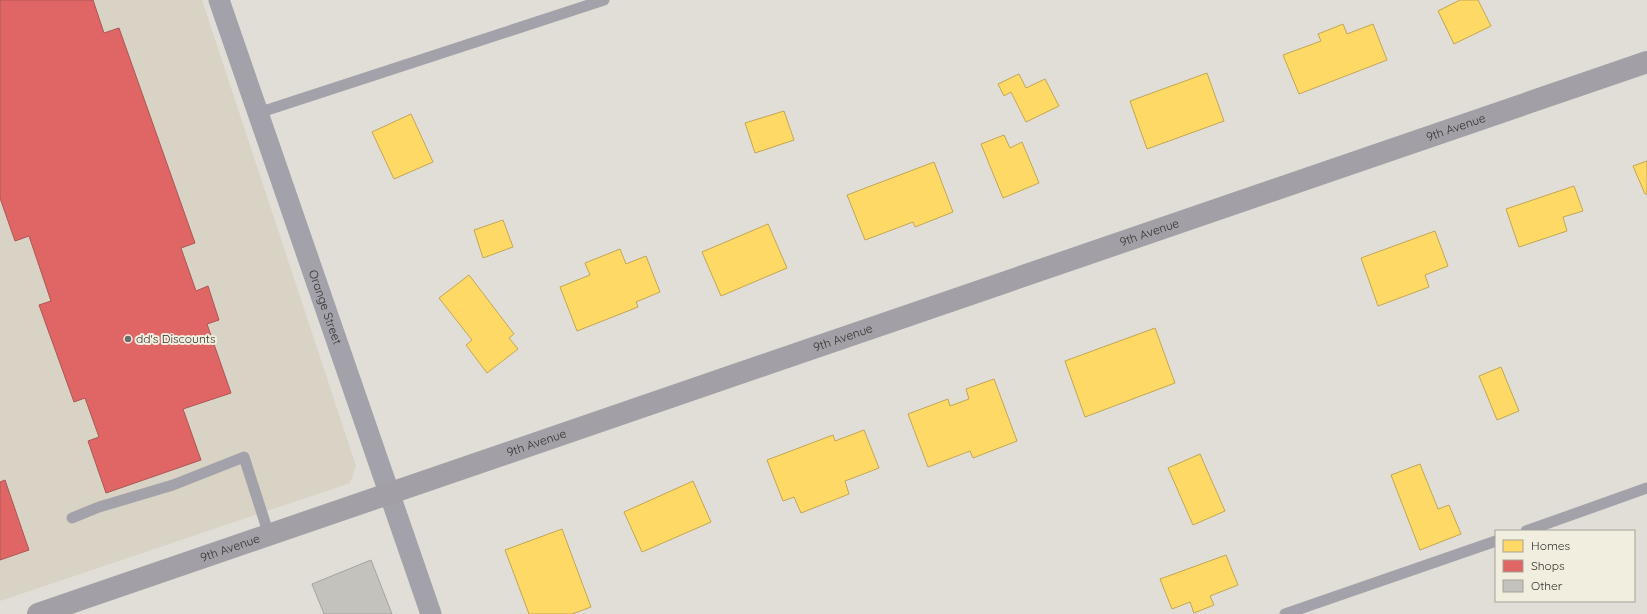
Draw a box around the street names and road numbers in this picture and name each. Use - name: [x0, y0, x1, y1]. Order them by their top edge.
- street label: 9th Avenue: [1424, 110, 1488, 144]
- street label: 9th Avenue: [1118, 215, 1181, 249]
- street label: Orange Street: [306, 268, 345, 346]
- street label: 9th Avenue: [811, 320, 875, 355]
- street label: 9th Avenue: [505, 425, 568, 460]
- street label: 9th Avenue: [198, 530, 262, 565]

